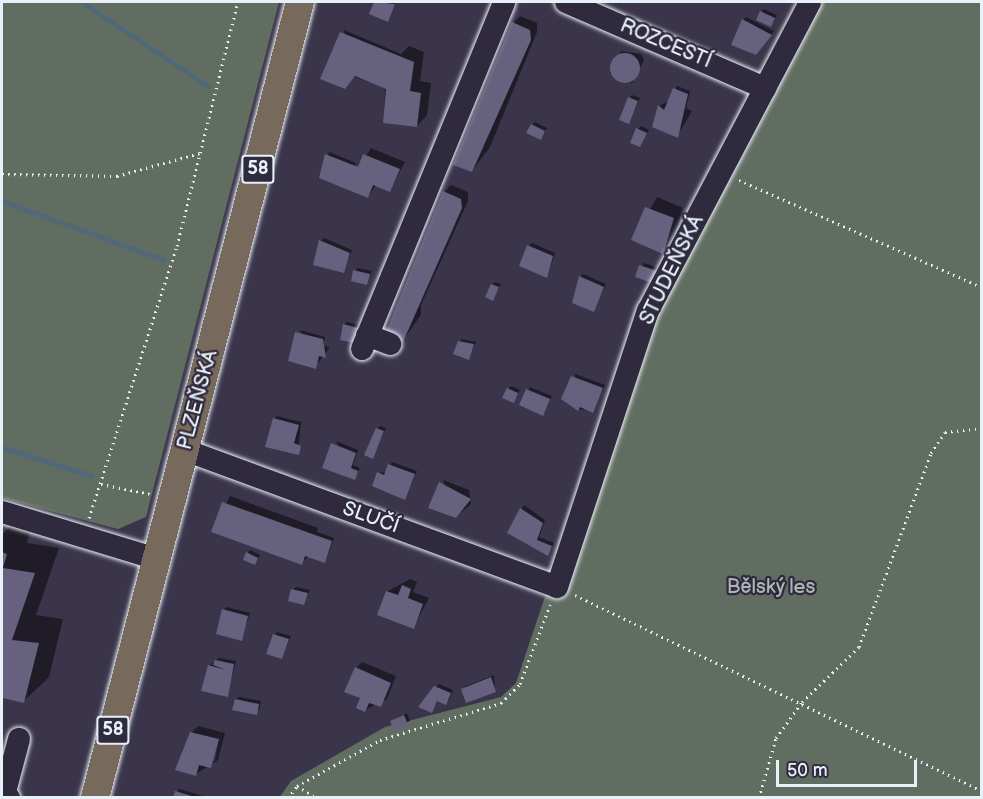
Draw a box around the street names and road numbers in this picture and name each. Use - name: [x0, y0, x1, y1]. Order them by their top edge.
- street label: ROZCESTÍ: [616, 14, 716, 74]
- road number: 58: [240, 154, 276, 184]
- street label: STUDEŇSKÁ: [635, 211, 709, 329]
- street label: PLZEŇSKÁ: [173, 348, 223, 452]
- street label: SLUČÍ: [339, 497, 403, 539]
- road number: 58: [95, 715, 131, 745]

